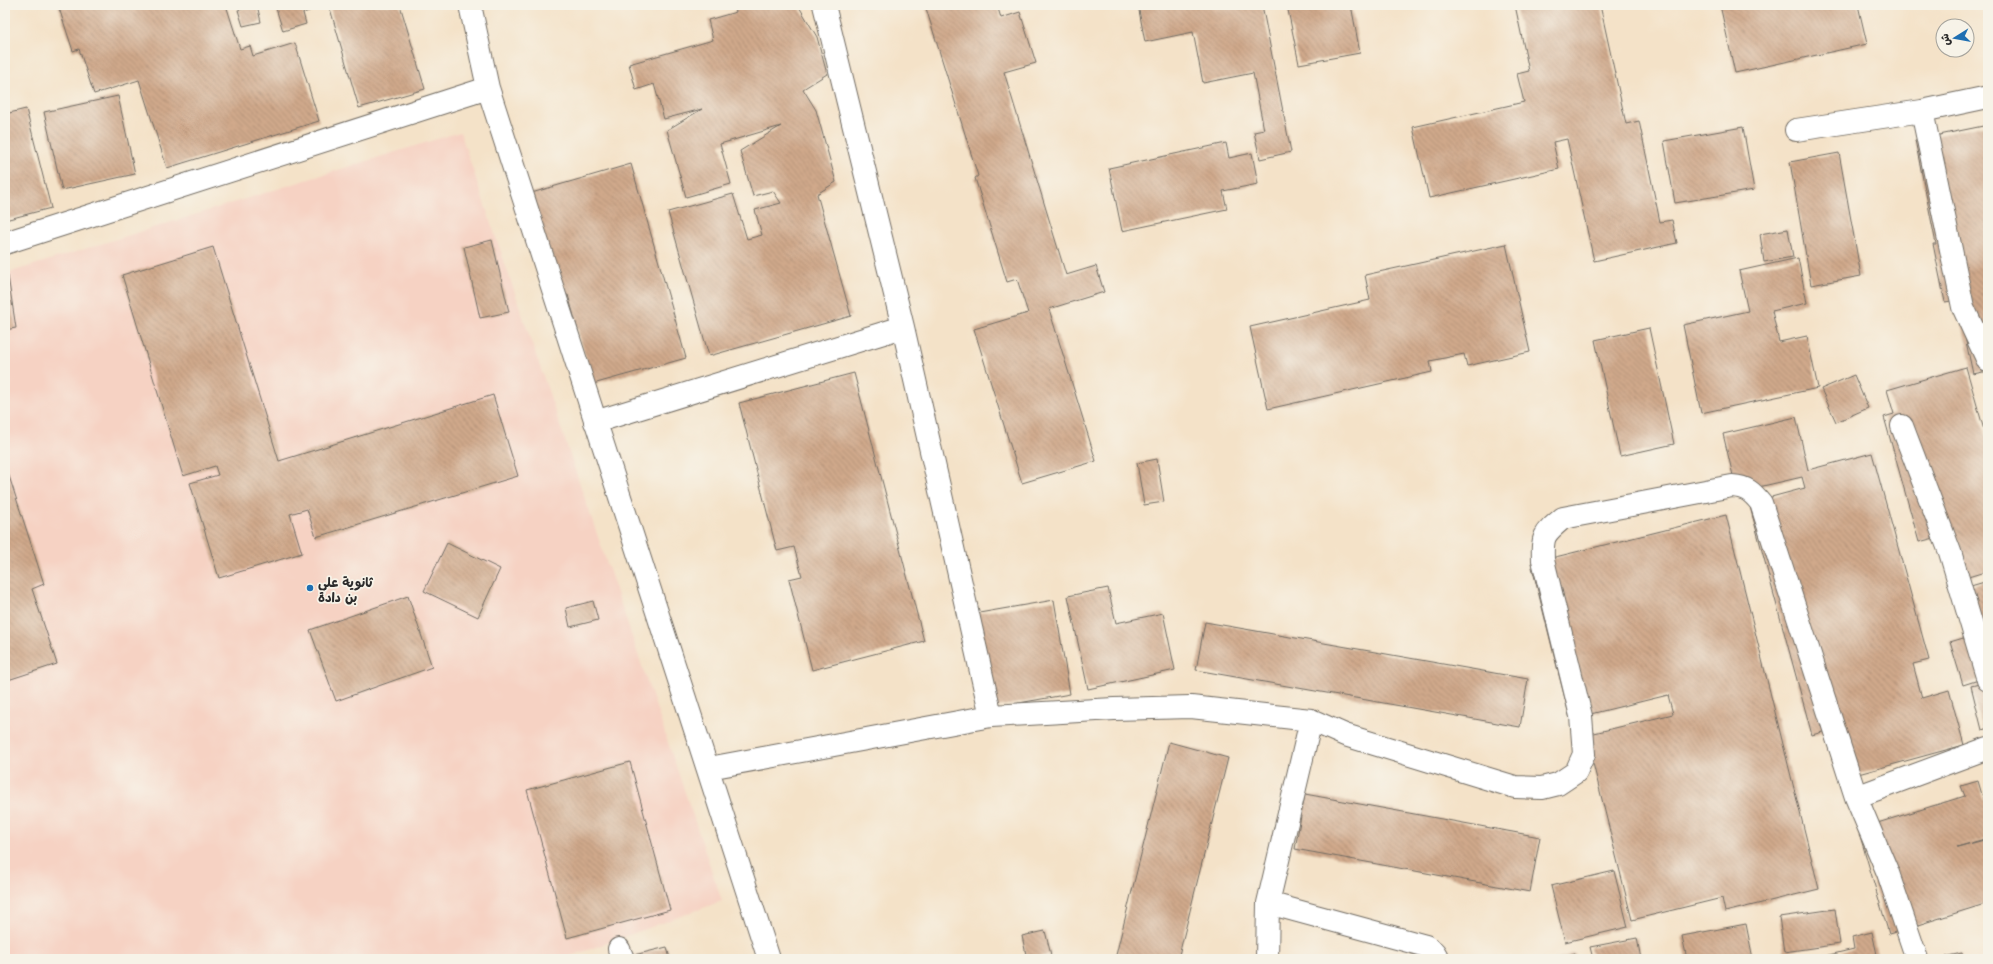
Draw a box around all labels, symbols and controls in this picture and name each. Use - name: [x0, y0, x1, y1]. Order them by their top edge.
- north arrow: [1935, 18, 1975, 58]
- text: ش: [1935, 32, 1954, 48]
- place label: ثانوية علي بن دادة: [318, 572, 374, 606]
- marker: ثانوية علي بن دادة: [305, 583, 315, 593]

